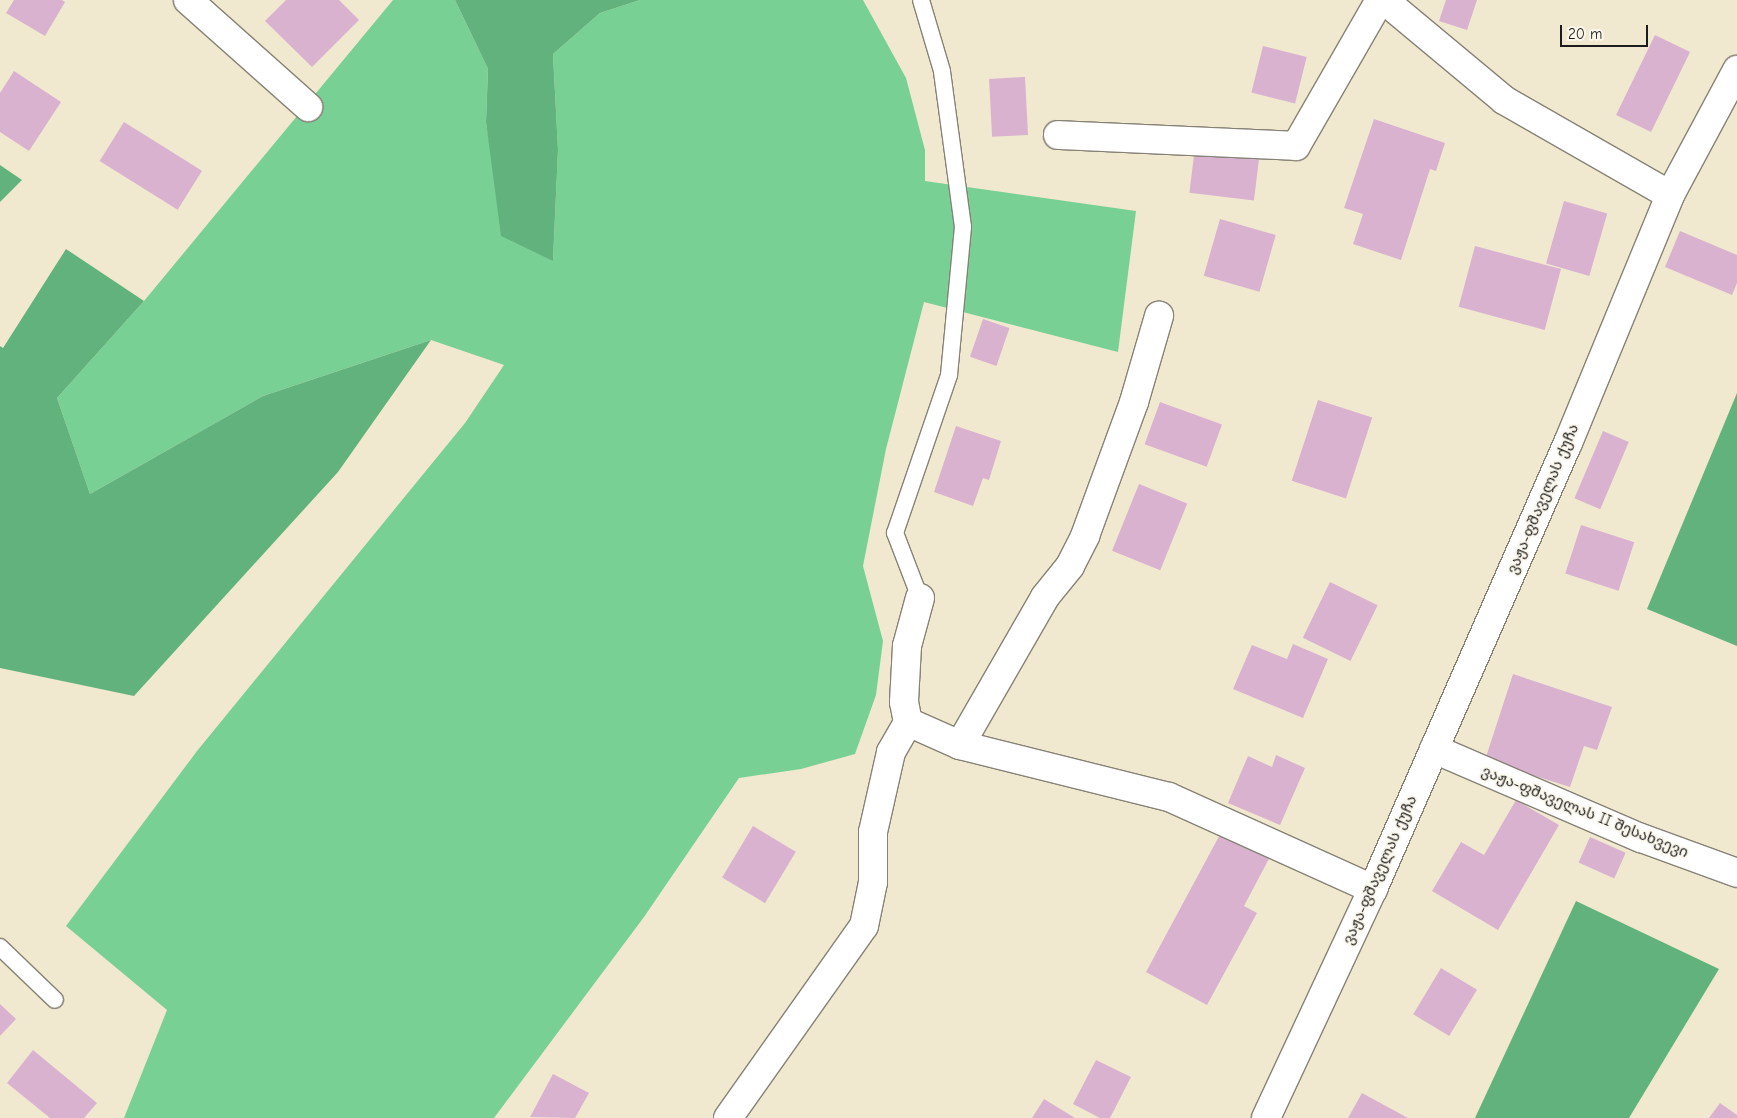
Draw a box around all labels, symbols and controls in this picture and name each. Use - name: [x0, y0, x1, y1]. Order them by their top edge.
- scale bar: [1562, 15, 1650, 47]
- text: 20 m: [1568, 25, 1602, 43]
- street label: ვაჟა-ფშაველას ქუჩა: [1503, 421, 1583, 577]
- street label: ვაჟა-ფშაველას II შესახვევი: [1479, 762, 1691, 862]
- street label: ვაჟა-ფშაველას ქუჩა: [1339, 793, 1421, 947]

